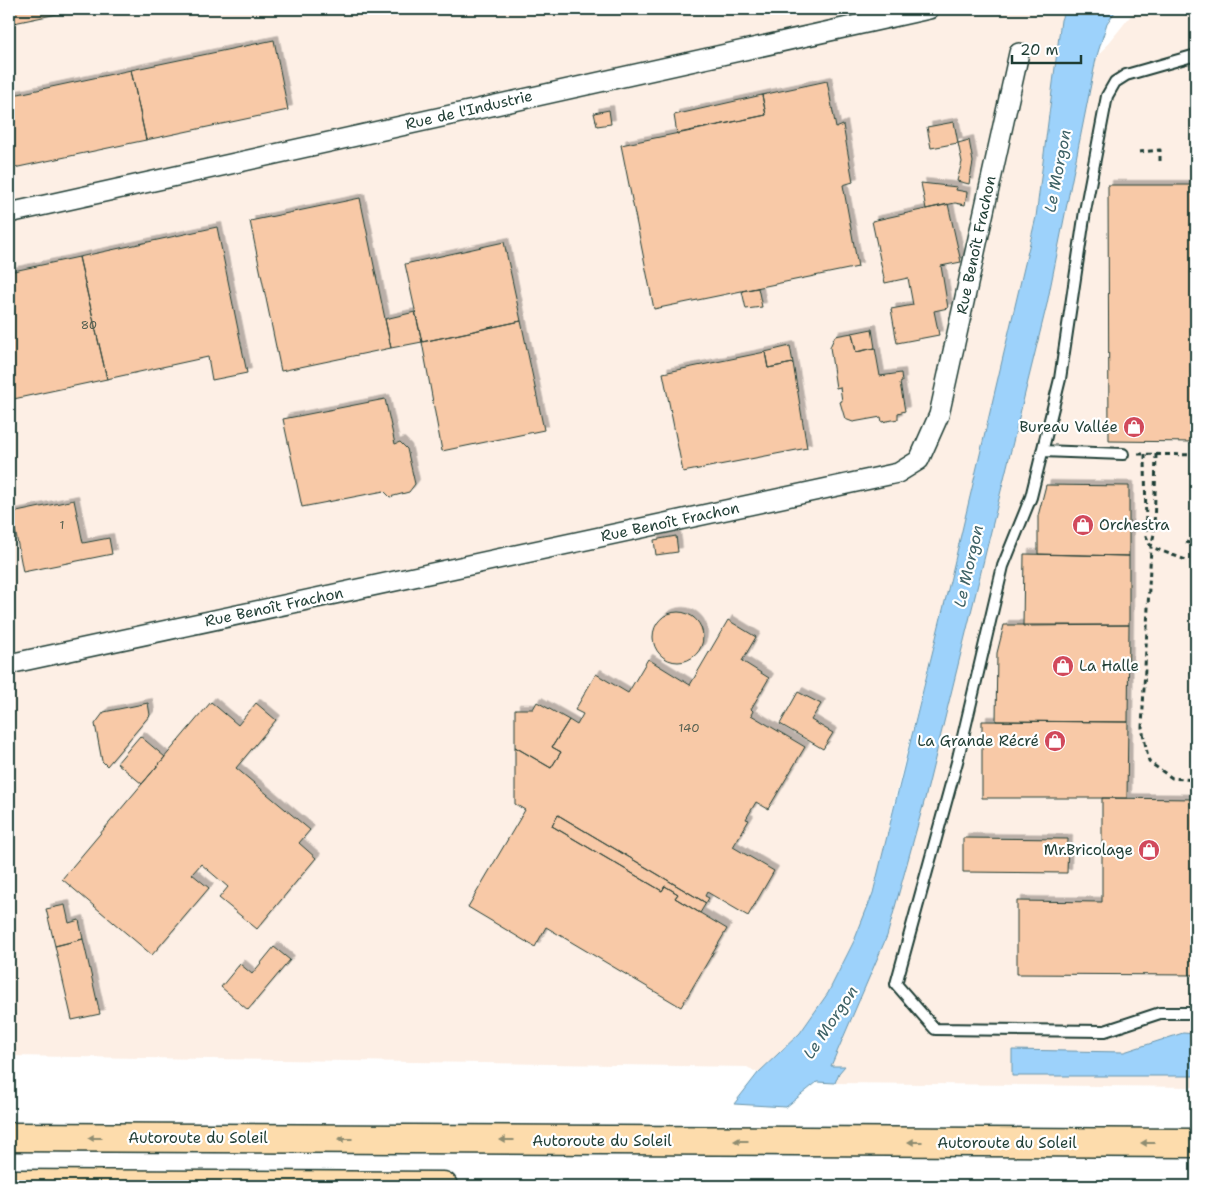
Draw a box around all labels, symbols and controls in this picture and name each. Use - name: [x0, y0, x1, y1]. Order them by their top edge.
- scale bar: [1012, 32, 1081, 64]
- text: 20 m: [1020, 40, 1059, 60]
- street label: Rue de l'Industrie: [403, 86, 535, 134]
- water label: Le Morgon: [1039, 128, 1076, 214]
- street label: Rue Benoît Frachon: [952, 174, 1000, 316]
- house number: 80: [81, 317, 97, 333]
- shop icon: Bureau Vallée: [1122, 415, 1146, 439]
- place label: Bureau Vallée: [1019, 417, 1118, 437]
- street label: Rue Benoît Frachon: [599, 498, 741, 546]
- shop icon: Orchestra: [1071, 513, 1095, 537]
- place label: Orchestra: [1099, 515, 1170, 535]
- house number: 1: [59, 517, 65, 533]
- water label: Le Morgon: [949, 523, 988, 609]
- street label: Rue Benoît Frachon: [203, 583, 345, 631]
- shop icon: La Halle: [1051, 654, 1075, 678]
- place label: La Halle: [1079, 656, 1139, 676]
- house number: 140: [678, 720, 700, 736]
- shop icon: La Grande Récré: [1043, 729, 1067, 753]
- place label: La Grande Récré: [917, 731, 1039, 751]
- shop icon: Mr.Bricolage: [1137, 838, 1161, 862]
- place label: Mr.Bricolage: [1044, 840, 1133, 860]
- water label: Le Morgon: [798, 982, 863, 1063]
- street label: Autoroute du Soleil: [128, 1128, 268, 1148]
- street label: Autoroute du Soleil: [532, 1131, 672, 1151]
- one-way arrow: [87, 1133, 103, 1141]
- street label: Autoroute du Soleil: [937, 1133, 1077, 1153]
- one-way arrow: [337, 1135, 353, 1143]
- one-way arrow: [499, 1136, 515, 1144]
- one-way arrow: [733, 1137, 749, 1145]
- one-way arrow: [907, 1138, 923, 1146]
- one-way arrow: [1139, 1139, 1155, 1147]

